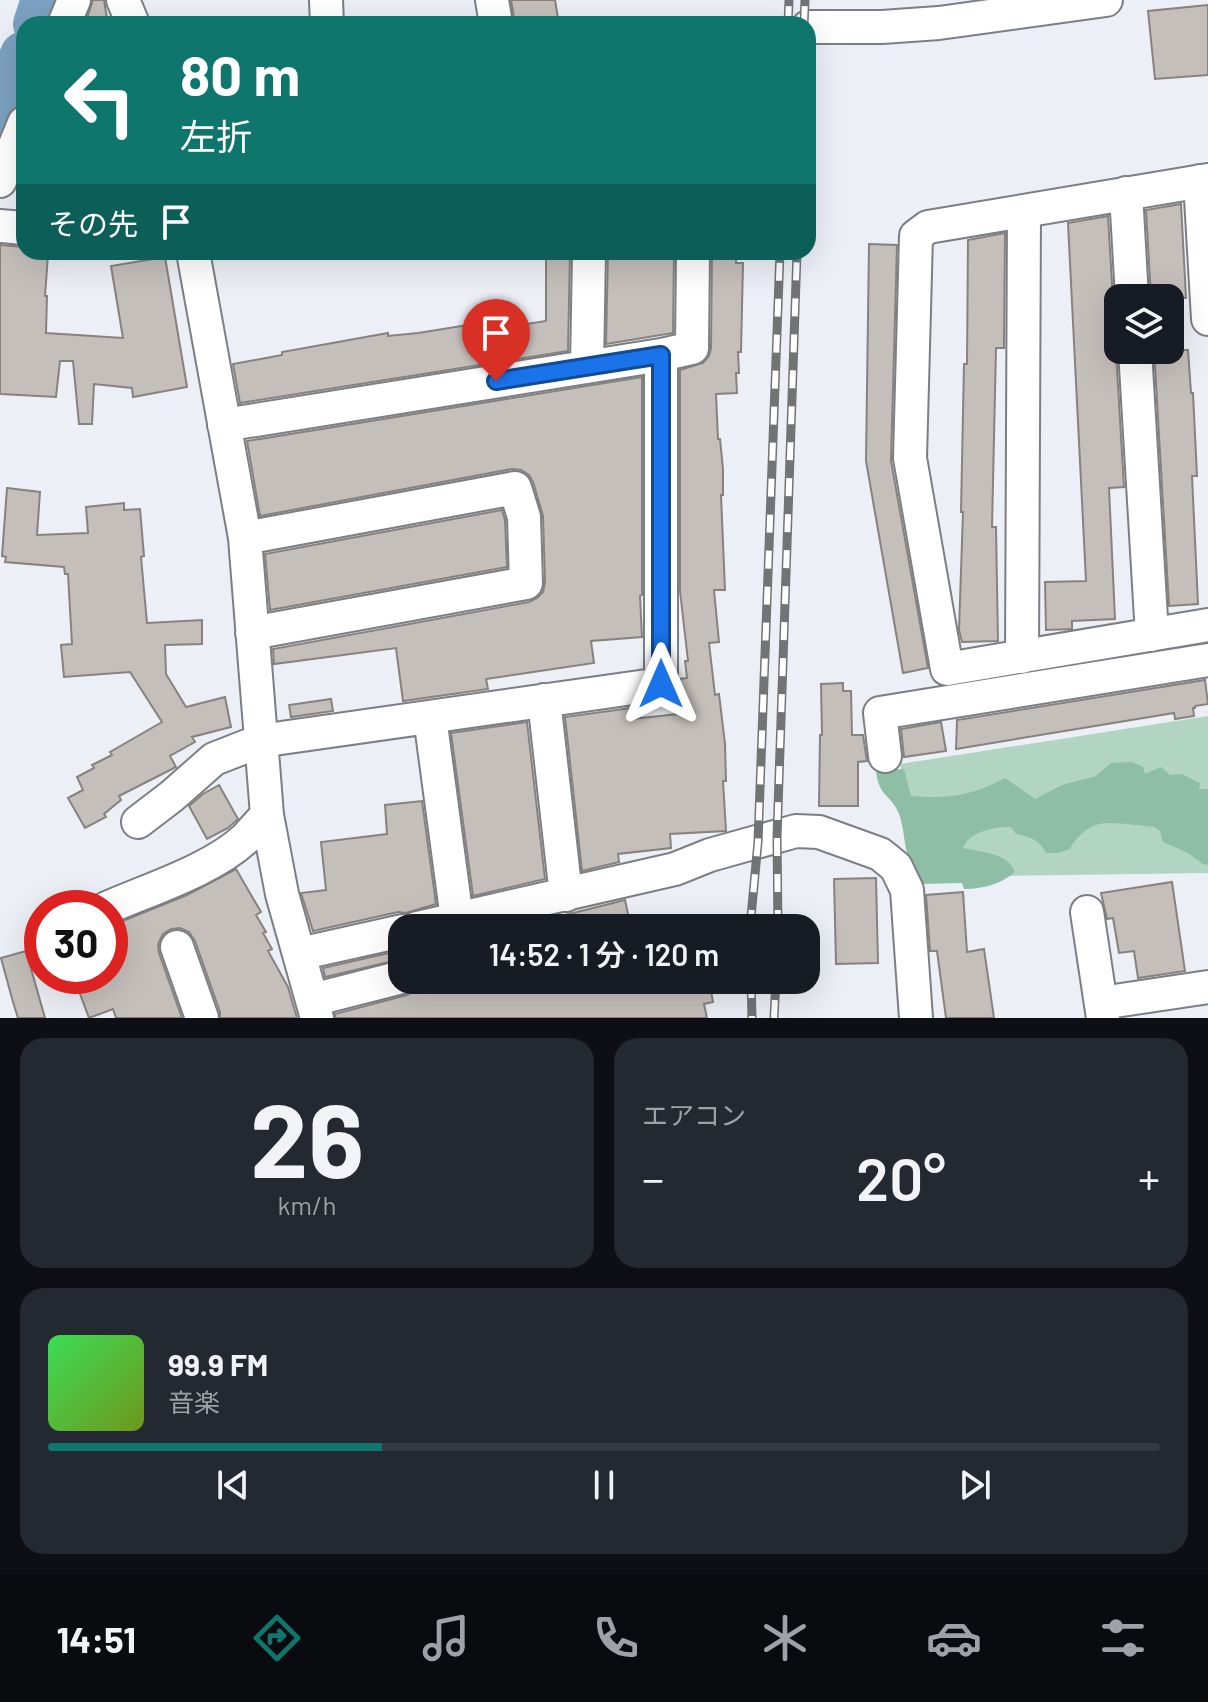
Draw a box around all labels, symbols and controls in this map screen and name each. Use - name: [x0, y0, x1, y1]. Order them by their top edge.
- text: 80 m: [180, 40, 300, 107]
- icon: left: [48, 48, 152, 152]
- text: 左折: [180, 114, 252, 157]
- icon: arrive: [154, 200, 198, 244]
- text: その先: [48, 205, 138, 241]
- map controls: [1104, 284, 1184, 364]
- button: layers: [1104, 284, 1184, 364]
- pin: [462, 299, 530, 381]
- icon: arrive: [474, 311, 518, 355]
- position arrow: [619, 642, 703, 726]
- speed limit sign: 30: [24, 890, 128, 994]
- text: 14:52 · 1 分 · 120 m: [489, 936, 719, 972]
- text: 26: [250, 1074, 364, 1199]
- text: エアコン: [642, 1099, 746, 1130]
- text: 20°: [856, 1141, 946, 1213]
- text: −: [642, 1151, 664, 1204]
- text: +: [1138, 1151, 1160, 1204]
- text: km/h: [278, 1189, 336, 1220]
- text: 99.9 FM: [168, 1346, 268, 1382]
- text: 音楽: [168, 1386, 220, 1417]
- icon: previous: [211, 1463, 255, 1507]
- icon: pause: [582, 1463, 626, 1507]
- icon: next: [953, 1463, 997, 1507]
- icon: directions: [249, 1610, 305, 1666]
- icon: music: [418, 1610, 474, 1666]
- icon: phone: [588, 1610, 644, 1666]
- icon: climate: [757, 1610, 813, 1666]
- icon: car: [926, 1610, 982, 1666]
- icon: filters: [1095, 1610, 1151, 1666]
- text: 14:51: [57, 1617, 136, 1660]

